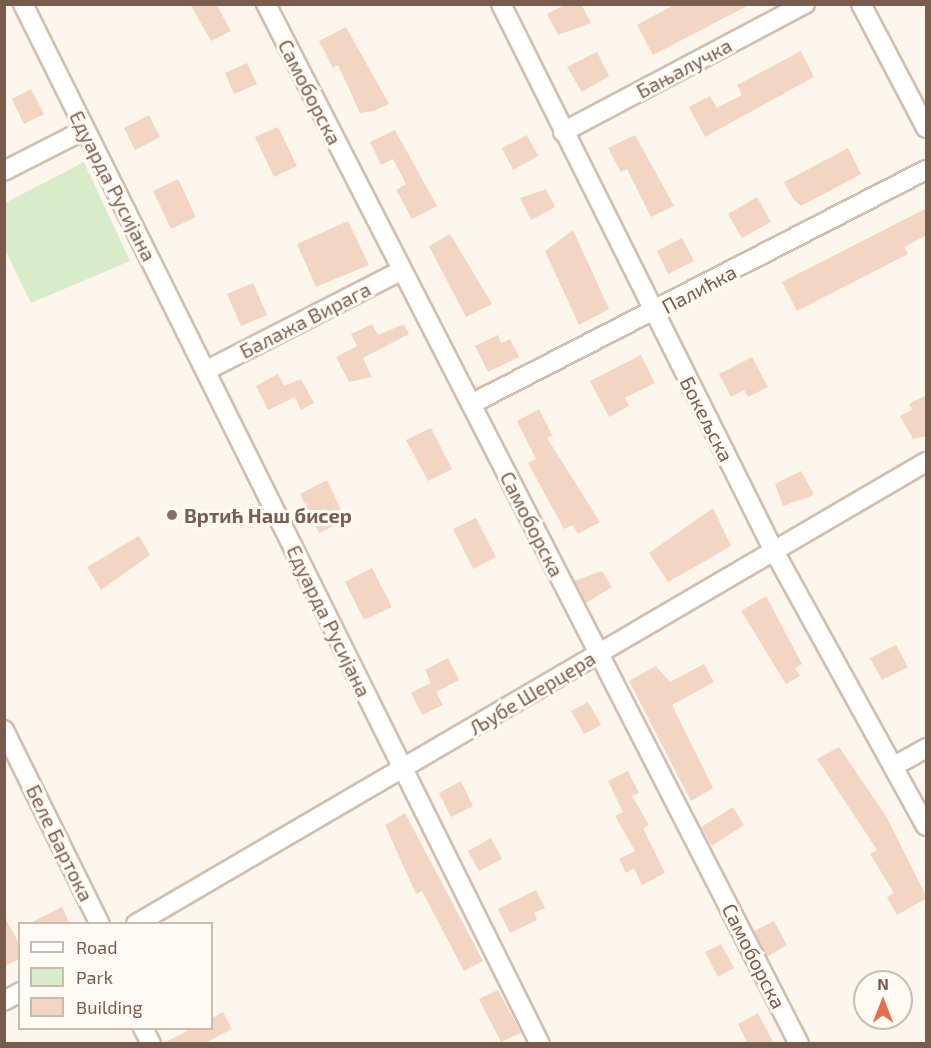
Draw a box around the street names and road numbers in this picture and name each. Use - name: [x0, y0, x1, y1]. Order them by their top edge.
- street label: Бањалучка: [632, 33, 736, 103]
- street label: Самоборска: [273, 35, 347, 149]
- street label: Едуарда Русијана: [65, 107, 161, 265]
- street label: Палићка: [658, 259, 740, 319]
- street label: Балажа Вирага: [236, 277, 374, 363]
- street label: Бокељска: [675, 372, 739, 466]
- street label: Самоборска: [495, 467, 569, 581]
- street label: Едуарда Русијана: [282, 541, 376, 701]
- street label: Љубе Шерцера: [465, 646, 599, 740]
- street label: Беле Бартока: [21, 781, 99, 905]
- street label: Самоборска: [717, 899, 791, 1013]

